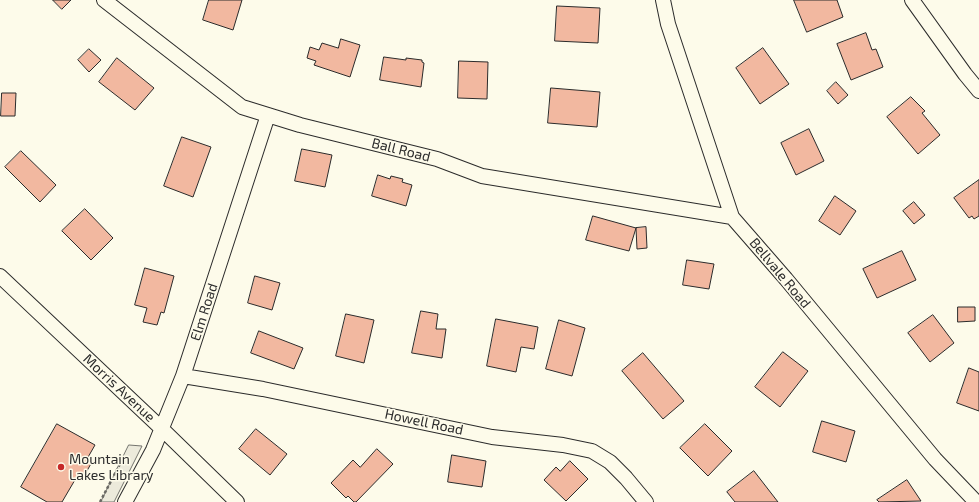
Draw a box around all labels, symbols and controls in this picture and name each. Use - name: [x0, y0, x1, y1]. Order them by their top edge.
- street label: Ball Road: [370, 135, 432, 165]
- street label: Bellvale Road: [746, 235, 814, 311]
- street label: Elm Road: [187, 281, 221, 343]
- street label: Morris Avenue: [80, 350, 158, 426]
- street label: Howell Road: [383, 405, 465, 439]
- place label: Mountain Lakes Library: [69, 451, 154, 484]
- marker: Mountain Lakes Library: [56, 462, 66, 472]

